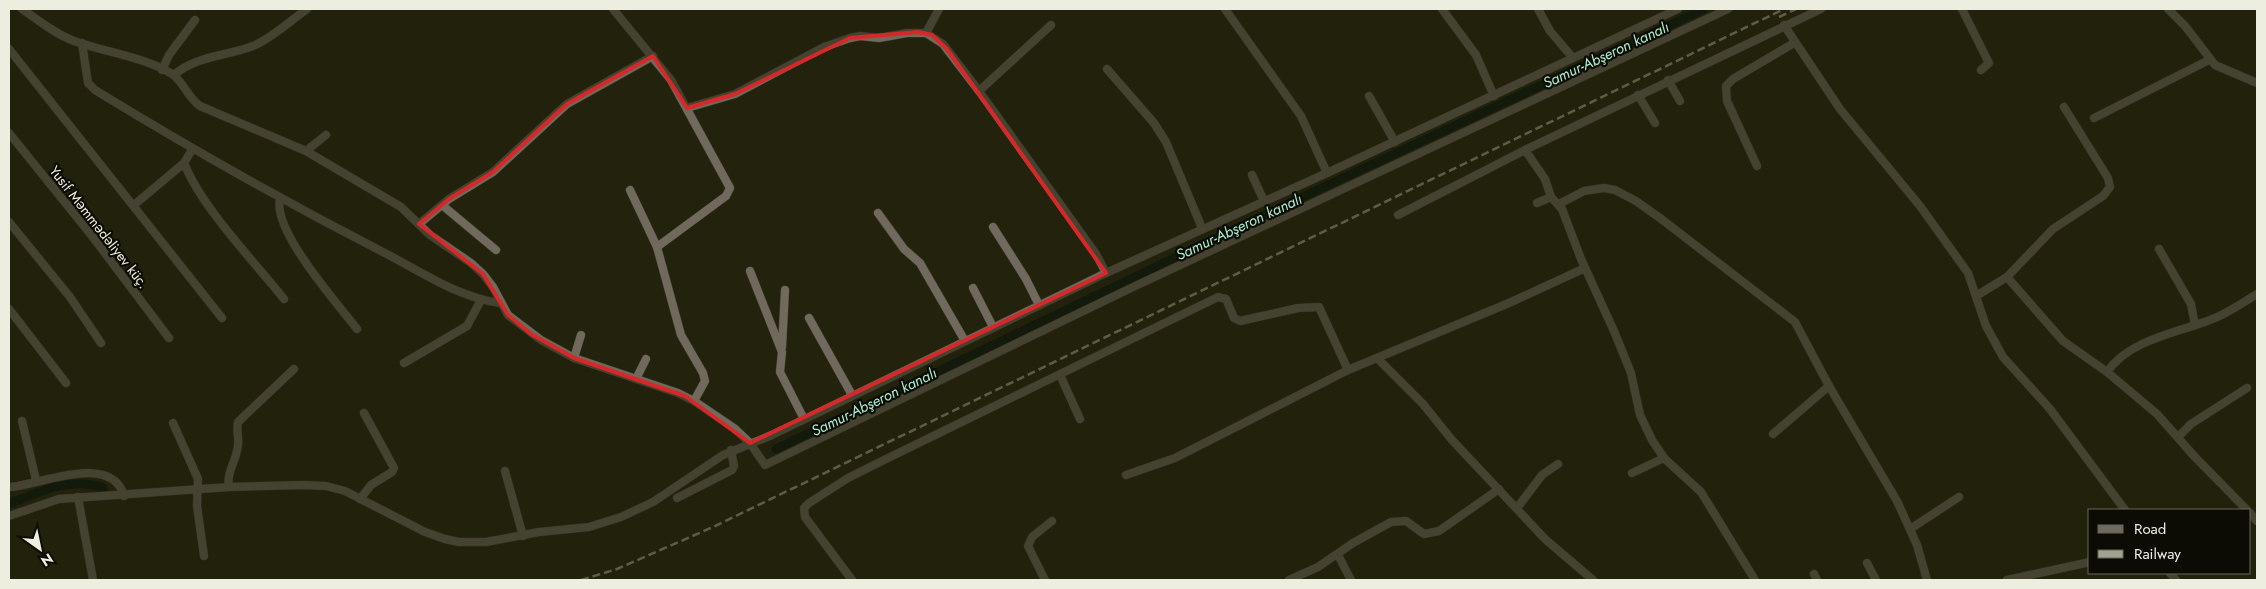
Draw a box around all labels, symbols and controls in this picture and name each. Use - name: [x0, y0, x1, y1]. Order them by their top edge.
- water label: Samur-Abşeron kanalı: [1539, 16, 1673, 94]
- street label: Yusif Məmmədəliyev küç.: [45, 161, 153, 293]
- water label: Samur-Abşeron kanalı: [1172, 188, 1306, 266]
- water label: Samur-Abşeron kanalı: [808, 362, 941, 442]
- legend: [2088, 509, 2251, 574]
- text: Road: [2134, 518, 2166, 540]
- north arrow: [15, 524, 65, 574]
- text: Railway: [2134, 543, 2181, 565]
- text: N: [37, 548, 57, 571]

